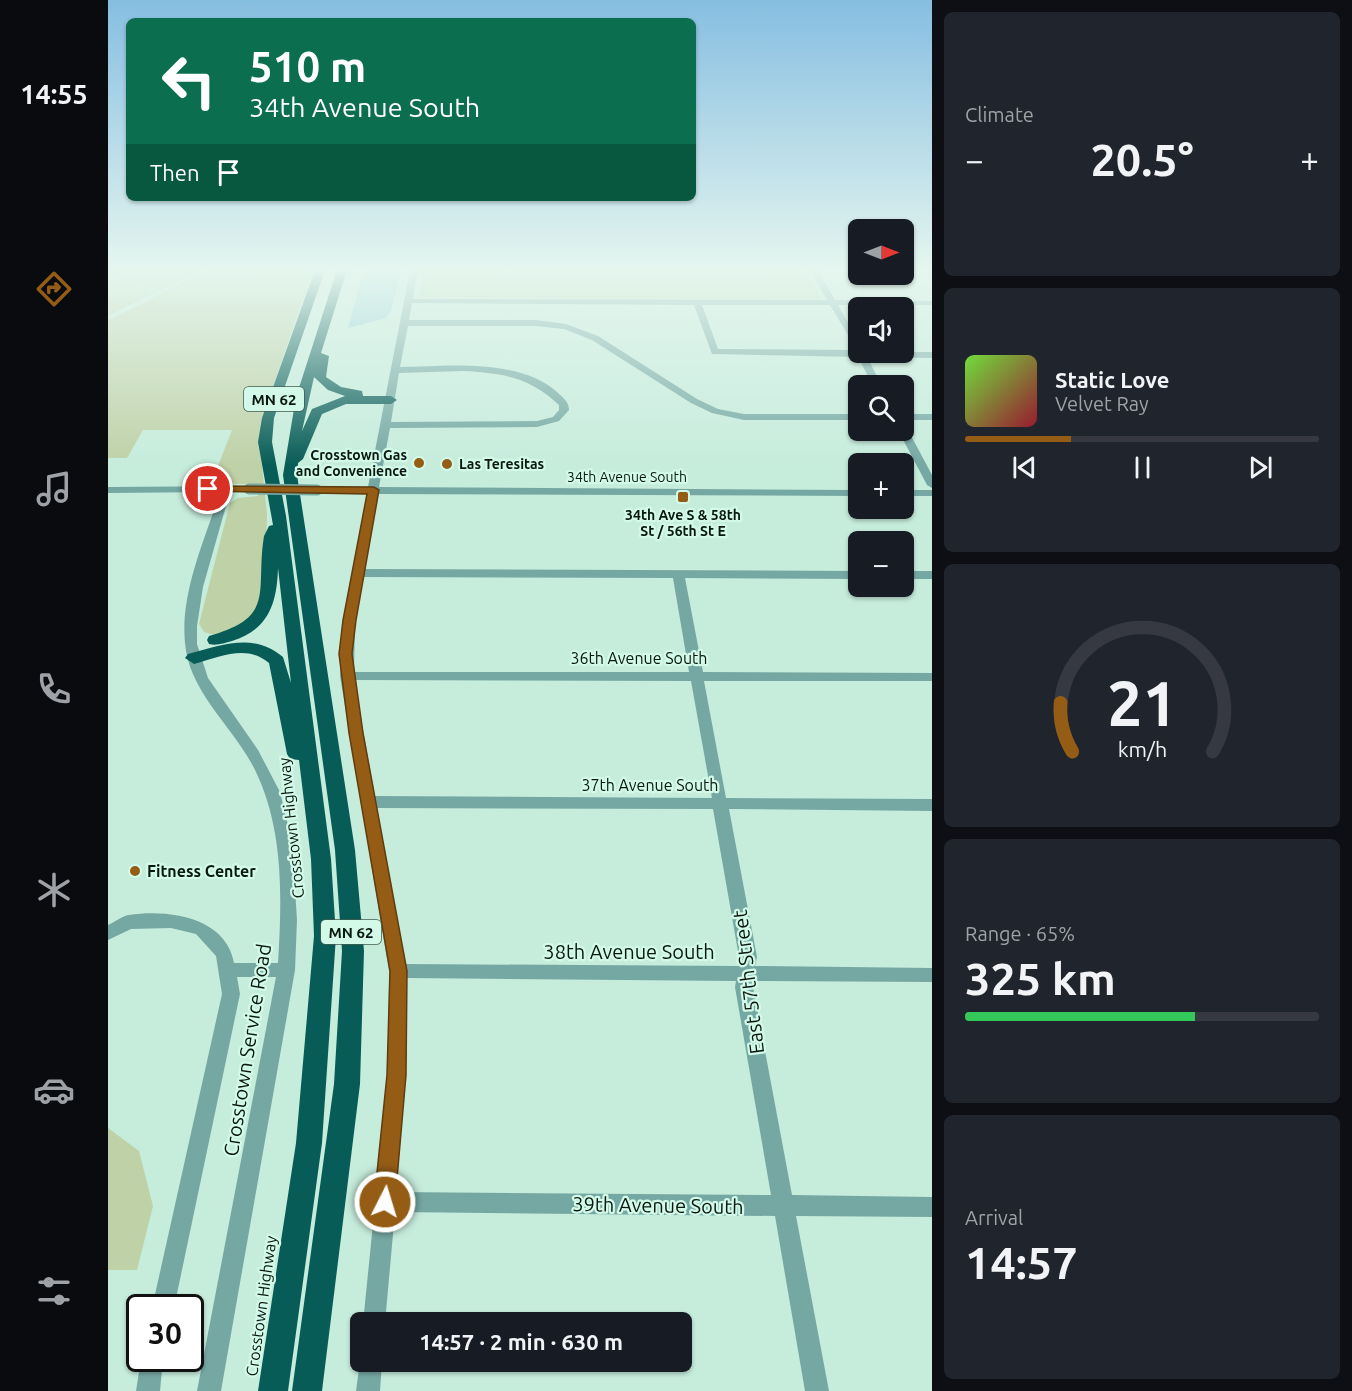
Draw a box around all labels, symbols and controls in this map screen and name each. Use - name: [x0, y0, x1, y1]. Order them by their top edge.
- icon: left: [150, 42, 228, 120]
- text: 510 m: [249, 43, 366, 90]
- text: 14:55: [20, 79, 88, 109]
- text: 34th Avenue South: [249, 92, 480, 122]
- text: Climate: [965, 103, 1034, 126]
- text: 20.5°: [1090, 134, 1194, 185]
- text: −: [965, 141, 984, 178]
- text: +: [1300, 141, 1319, 178]
- icon: arrive: [212, 156, 245, 189]
- text: Then: [150, 160, 200, 185]
- north arrow: [848, 219, 914, 285]
- map controls: [848, 219, 914, 597]
- icon: directions: [33, 268, 75, 310]
- button: sound: [848, 297, 914, 363]
- text: Static Love: [1055, 367, 1170, 392]
- button: search: [848, 375, 914, 441]
- road number: MN 62: [244, 387, 304, 411]
- text: Velvet Ray: [1055, 392, 1149, 415]
- place label: Crosstown Gas and Convenience: [296, 447, 407, 479]
- icon: previous: [1008, 451, 1041, 484]
- icon: pause: [1126, 451, 1159, 484]
- icon: next: [1244, 451, 1277, 484]
- button: +: [848, 453, 914, 519]
- marker: Crosstown Gas and Convenience: [412, 456, 426, 470]
- place label: Las Teresitas: [459, 456, 544, 472]
- marker: Las Teresitas: [440, 457, 454, 471]
- pin: [182, 463, 233, 514]
- icon: music: [33, 468, 75, 510]
- street label: 34th Avenue South: [567, 469, 687, 485]
- icon: arrive: [191, 472, 224, 505]
- marker: 34th Ave S & 58th St / 56th St E: [676, 490, 690, 504]
- place label: 34th Ave S & 58th St / 56th St E: [625, 507, 741, 539]
- button: −: [848, 531, 914, 597]
- street label: 36th Avenue South: [570, 649, 708, 667]
- icon: phone: [33, 668, 75, 710]
- text: 21: [1107, 669, 1177, 739]
- text: km/h: [1117, 738, 1167, 762]
- street label: Crosstown Highway: [275, 756, 307, 899]
- street label: 37th Avenue South: [581, 776, 719, 794]
- place label: Fitness Center: [147, 862, 256, 880]
- marker: Fitness Center: [128, 864, 142, 878]
- icon: climate: [33, 869, 75, 911]
- street label: East 57th Street: [728, 909, 768, 1055]
- road number: MN 62: [321, 920, 381, 944]
- text: Range · 65%: [965, 922, 1075, 945]
- street label: 38th Avenue South: [543, 940, 715, 963]
- street label: Crosstown Service Road: [219, 942, 275, 1158]
- text: 325 km: [965, 953, 1116, 1004]
- icon: car: [33, 1069, 75, 1111]
- position arrow: [353, 1170, 417, 1234]
- street label: 39th Avenue South: [572, 1192, 744, 1218]
- text: Arrival: [965, 1206, 1023, 1229]
- street label: Crosstown Highway: [242, 1234, 280, 1377]
- text: 14:57: [965, 1237, 1078, 1288]
- icon: filters: [33, 1270, 75, 1312]
- speed limit sign: 30: [126, 1294, 204, 1372]
- text: 14:57 · 2 min · 630 m: [419, 1329, 623, 1354]

